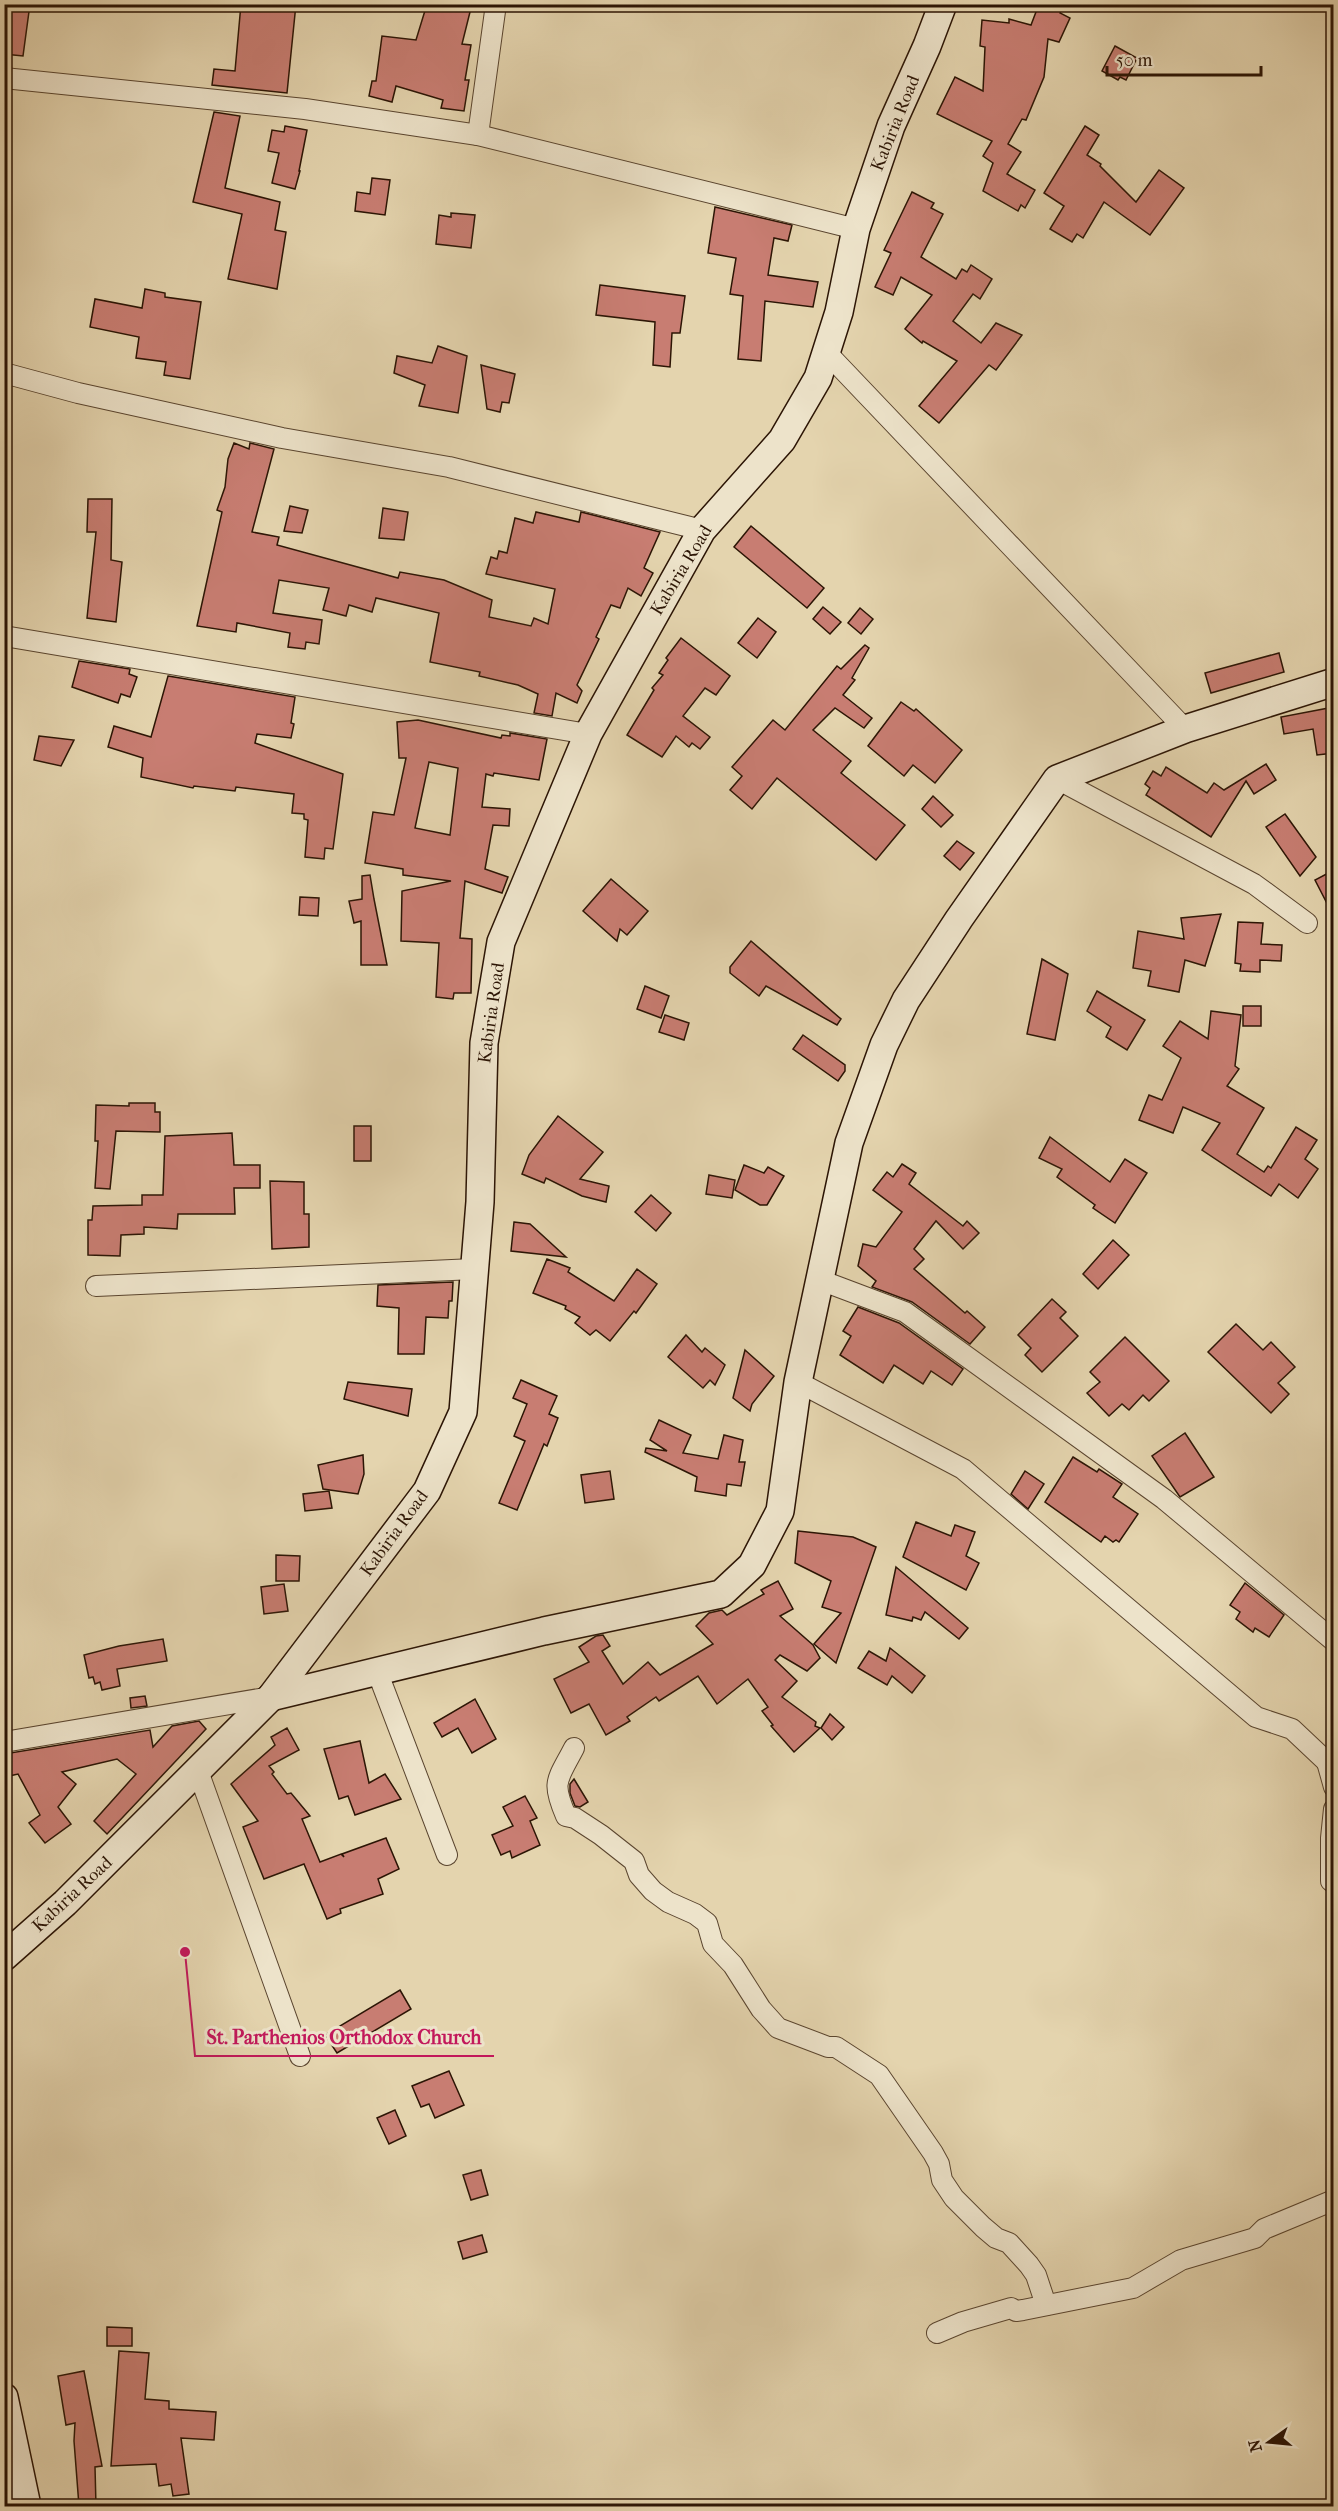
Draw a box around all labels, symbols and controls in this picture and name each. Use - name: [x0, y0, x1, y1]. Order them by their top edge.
- scale bar: [1107, 39, 1262, 77]
- text: 50 m: [1116, 50, 1153, 71]
- street label: Kabiria Road: [867, 72, 924, 174]
- street label: Kabiria Road: [646, 521, 717, 619]
- street label: Kabiria Road: [474, 961, 509, 1065]
- street label: Kabiria Road: [356, 1486, 433, 1581]
- street label: Kabiria Road: [28, 1852, 117, 1937]
- callout: St. Parthenios Orthodox Church: [195, 2018, 494, 2056]
- text: St. Parthenios Orthodox Church: [206, 2026, 482, 2049]
- north arrow: [1239, 2412, 1299, 2472]
- text: N: [1244, 2437, 1266, 2454]

